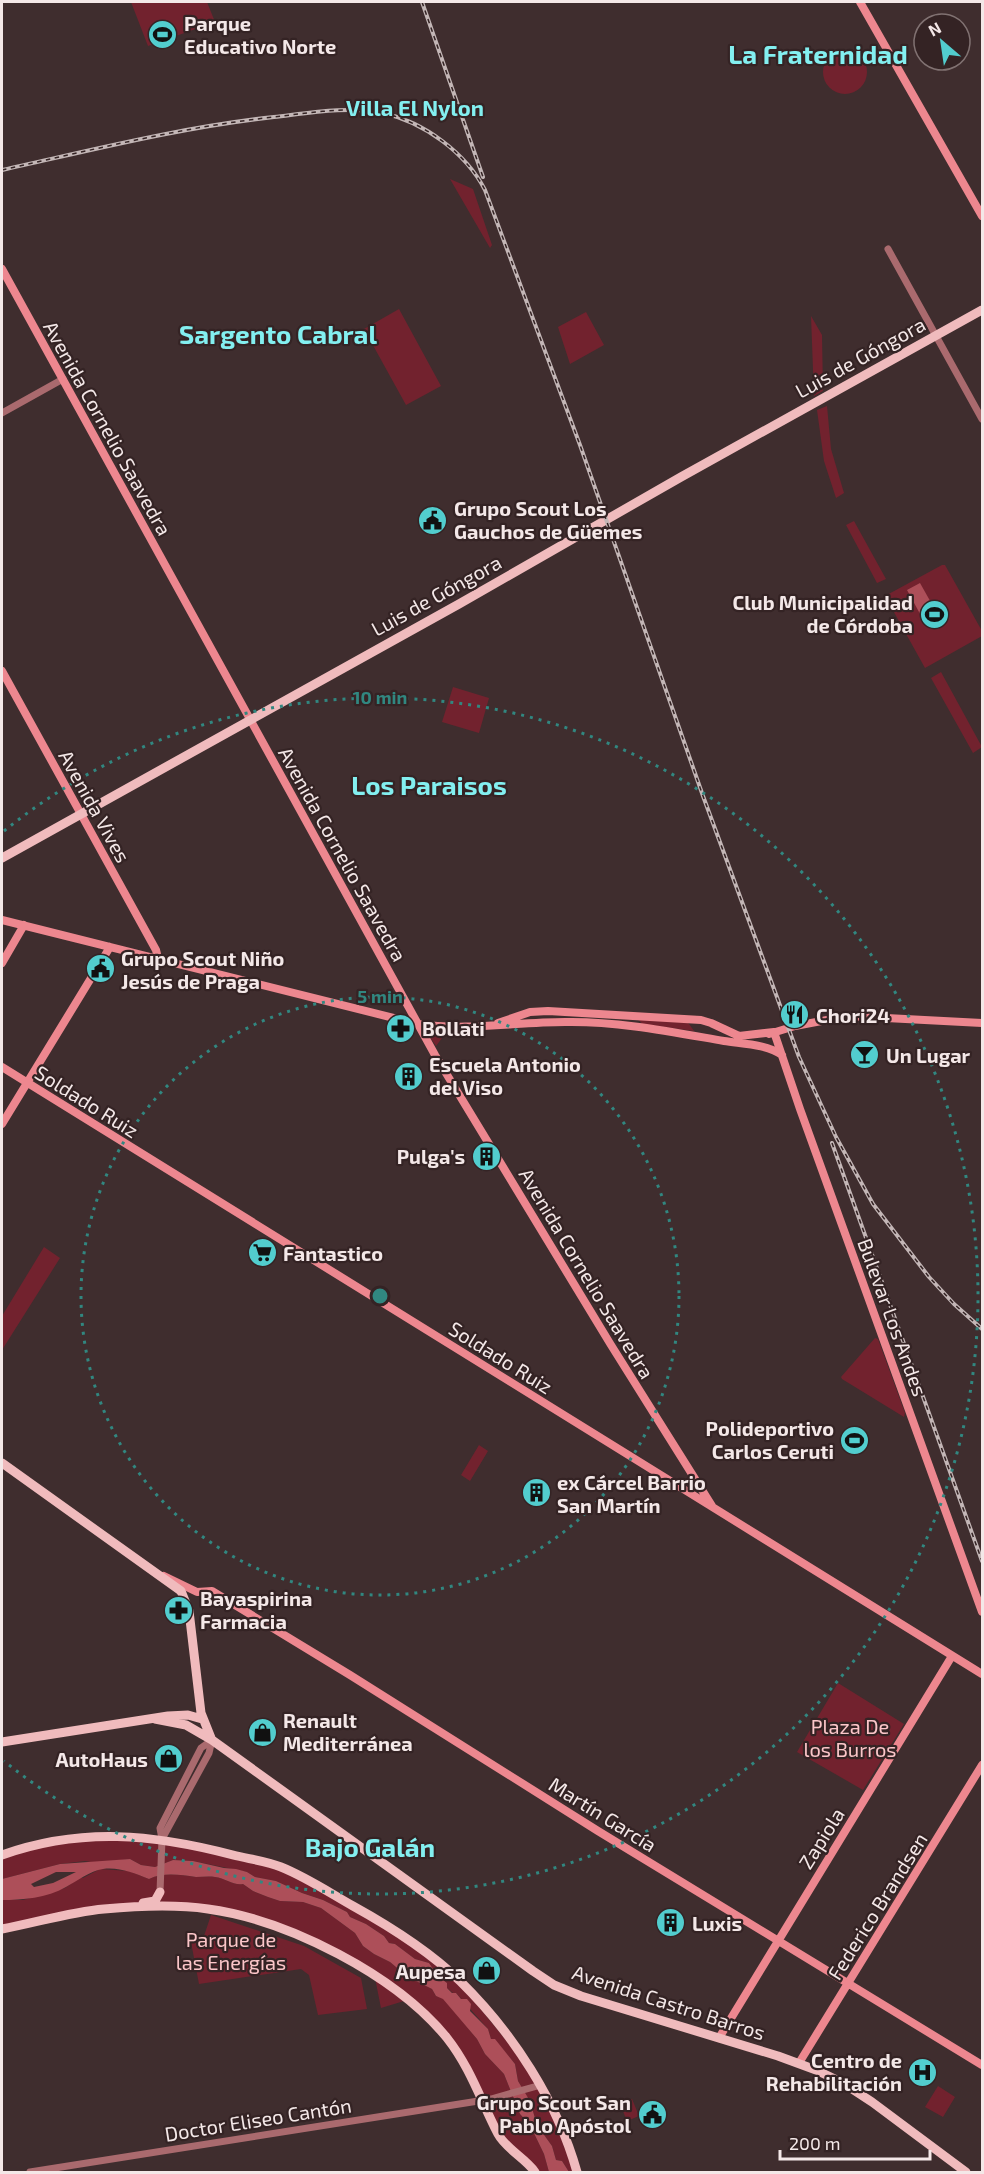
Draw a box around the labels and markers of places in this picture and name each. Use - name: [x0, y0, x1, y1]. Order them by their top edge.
- place label: Parque Educativo Norte: [184, 11, 336, 58]
- sports icon: Parque Educativo Norte: [147, 18, 179, 50]
- place label: Grupo Scout Los Gauchos de Güemes: [454, 496, 642, 543]
- public building icon: Grupo Scout Los Gauchos de Güemes: [417, 504, 449, 536]
- place label: Club Municipalidad de Córdoba: [732, 590, 913, 637]
- sports icon: Club Municipalidad de Córdoba: [918, 598, 950, 630]
- place label: Grupo Scout Niño Jesús de Praga: [121, 946, 284, 993]
- public building icon: Grupo Scout Niño Jesús de Praga: [84, 953, 116, 985]
- restaurant icon: Chori24: [779, 999, 811, 1031]
- place label: Chori24: [816, 1003, 890, 1027]
- pharmacy icon: Bollati: [385, 1012, 417, 1044]
- place label: Bollati: [422, 1016, 485, 1040]
- bar icon: Un Lugar: [849, 1039, 881, 1071]
- place label: Un Lugar: [886, 1043, 971, 1067]
- place label: Escuela Antonio del Viso: [429, 1052, 581, 1099]
- building icon: Escuela Antonio del Viso: [392, 1060, 424, 1092]
- building icon: Pulga's: [470, 1140, 502, 1172]
- place label: Pulga's: [397, 1144, 465, 1168]
- supermarket icon: Fantastico: [246, 1237, 278, 1269]
- place label: Fantastico: [283, 1241, 383, 1265]
- centre of rings: [370, 1286, 390, 1306]
- place label: Polideportivo Carlos Ceruti: [706, 1416, 834, 1463]
- sports icon: Polideportivo Carlos Ceruti: [839, 1424, 871, 1456]
- place label: ex Cárcel Barrio San Martín: [557, 1470, 706, 1517]
- building icon: ex Cárcel Barrio San Martín: [520, 1477, 552, 1509]
- place label: Bayaspirina Farmacia: [200, 1586, 312, 1633]
- pharmacy icon: Bayaspirina Farmacia: [163, 1594, 195, 1626]
- place label: Renault Mediterránea: [283, 1708, 413, 1755]
- shop icon: Renault Mediterránea: [246, 1716, 278, 1748]
- shop icon: AutoHaus: [153, 1743, 185, 1775]
- place label: AutoHaus: [55, 1747, 148, 1771]
- building icon: Luxis: [655, 1907, 687, 1939]
- place label: Luxis: [692, 1911, 742, 1935]
- shop icon: Aupesa: [471, 1955, 503, 1987]
- place label: Aupesa: [396, 1959, 466, 1983]
- place label: Centro de Rehabilitación: [766, 2048, 902, 2095]
- hospital icon: Centro de Rehabilitación: [907, 2056, 939, 2088]
- place label: Grupo Scout San Pablo Apóstol: [476, 2090, 631, 2137]
- public building icon: Grupo Scout San Pablo Apóstol: [636, 2098, 668, 2130]

